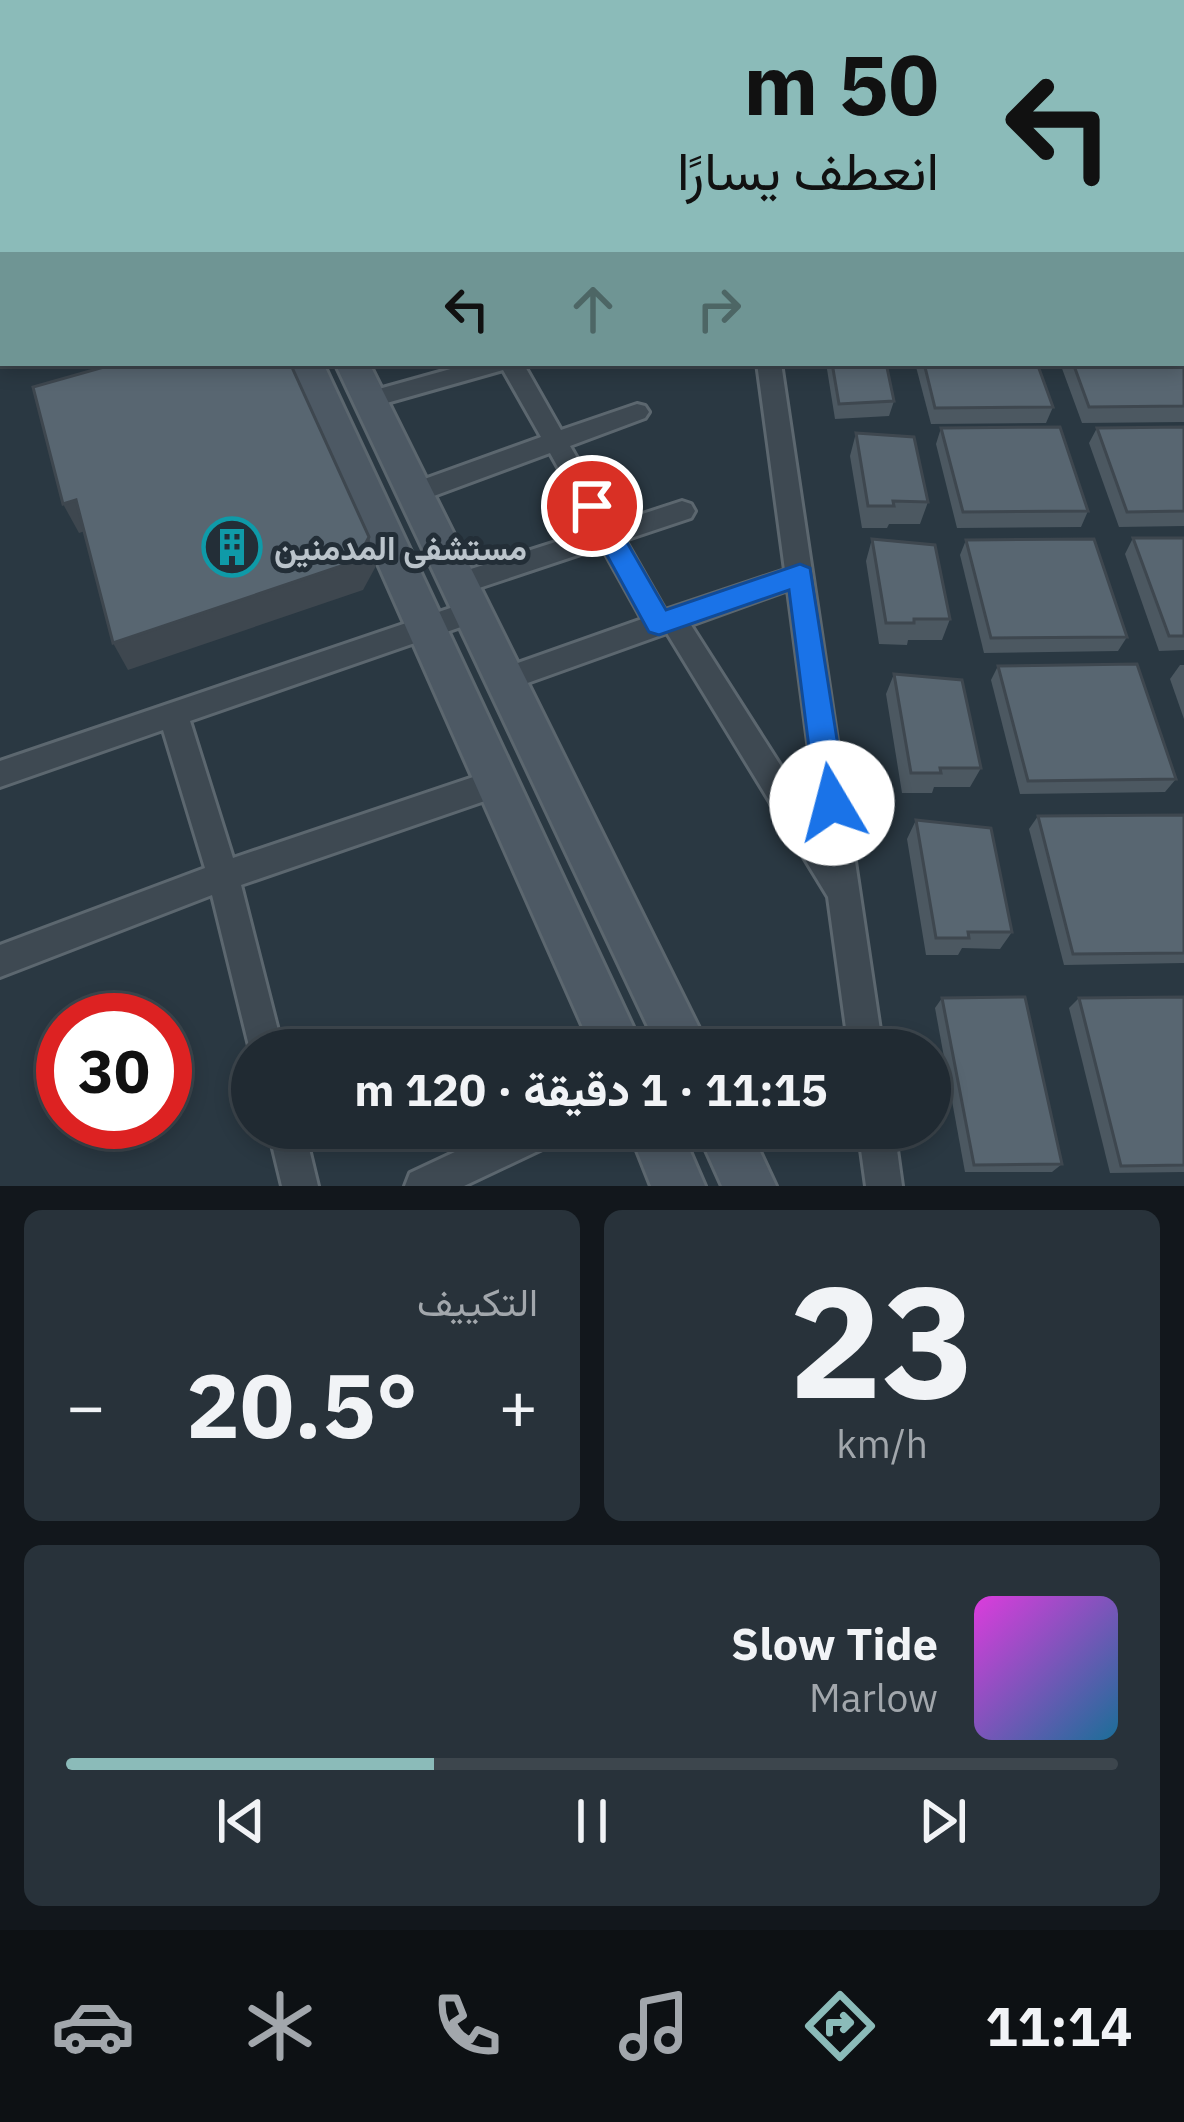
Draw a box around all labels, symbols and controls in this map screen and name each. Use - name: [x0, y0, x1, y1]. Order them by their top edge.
- text: 50 m: [743, 29, 939, 138]
- icon: left: [981, 48, 1137, 204]
- text: انعطف يسارًا: [677, 135, 939, 205]
- icon: left: [434, 276, 500, 342]
- icon: ahead: [560, 276, 626, 342]
- icon: right: [686, 276, 752, 342]
- pin: [541, 455, 643, 557]
- icon: arrive: [559, 473, 625, 539]
- building icon: مستشفى المدمنين: [201, 516, 263, 578]
- place label: مستشفى المدمنين: [274, 526, 527, 569]
- position arrow: [769, 740, 895, 866]
- speed limit sign: 30: [36, 993, 192, 1149]
- text: 11:15 · 1 دقيقة · 120 m: [354, 1060, 828, 1118]
- text: 23: [788, 1238, 976, 1441]
- text: التكييف: [417, 1276, 538, 1327]
- text: 20.5°: [186, 1346, 418, 1463]
- text: −: [66, 1362, 106, 1448]
- text: +: [498, 1362, 538, 1448]
- text: km/h: [836, 1418, 928, 1469]
- text: Slow Tide: [731, 1614, 938, 1672]
- text: Marlow: [809, 1672, 938, 1723]
- icon: previous: [208, 1788, 274, 1854]
- icon: pause: [559, 1788, 625, 1854]
- icon: next: [910, 1788, 976, 1854]
- icon: car: [51, 1984, 135, 2068]
- icon: climate: [238, 1984, 322, 2068]
- icon: phone: [425, 1984, 509, 2068]
- icon: music: [612, 1984, 696, 2068]
- icon: directions: [798, 1984, 882, 2068]
- text: 11:14: [985, 1991, 1133, 2061]

